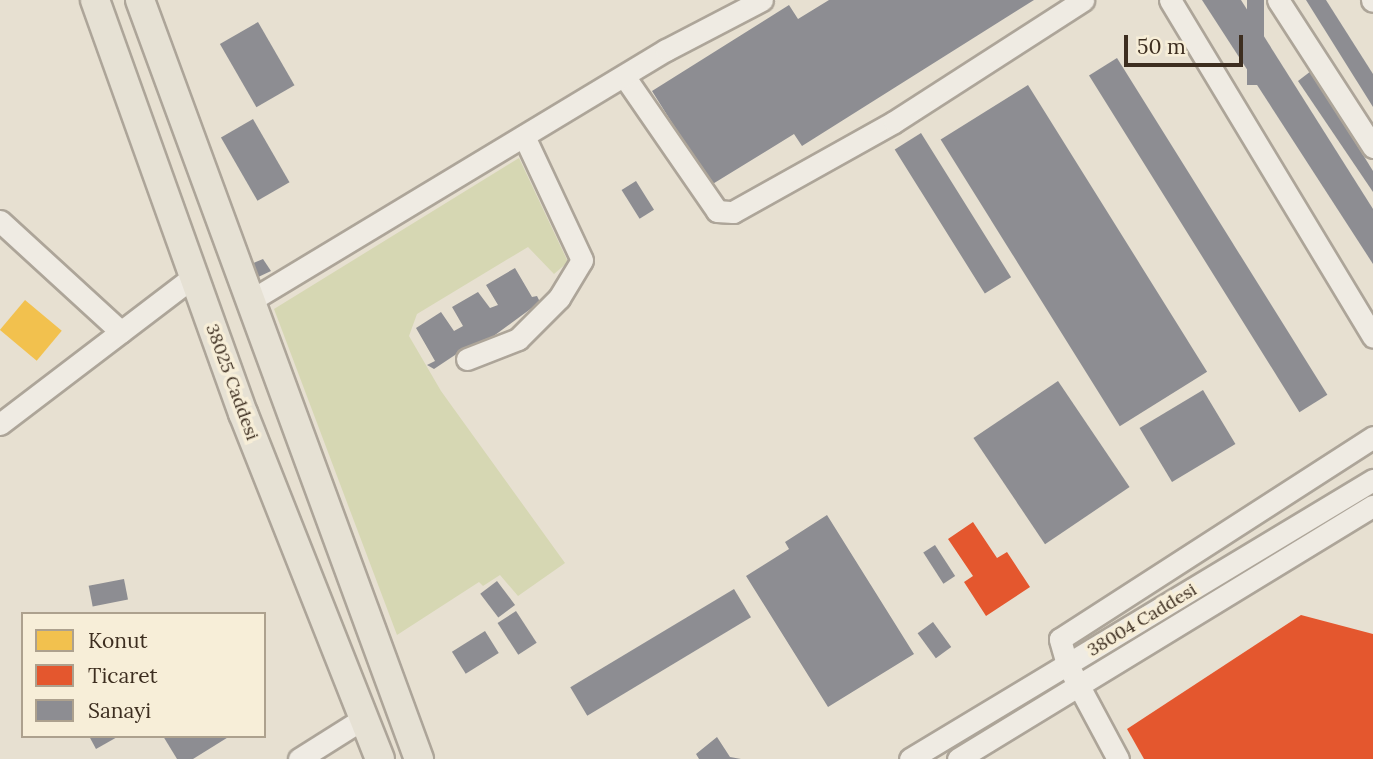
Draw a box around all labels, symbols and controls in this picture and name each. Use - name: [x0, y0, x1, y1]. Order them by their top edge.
- scale bar: [1128, 21, 1247, 65]
- text: 50 m: [1137, 33, 1186, 60]
- street label: 38025 Caddesi: [201, 321, 263, 443]
- street label: 38004 Caddesi: [1083, 579, 1201, 661]
- legend: [21, 612, 266, 738]
- text: Konut: [88, 627, 148, 654]
- text: Ticaret: [88, 662, 158, 689]
- text: Sanayi: [88, 697, 151, 724]

